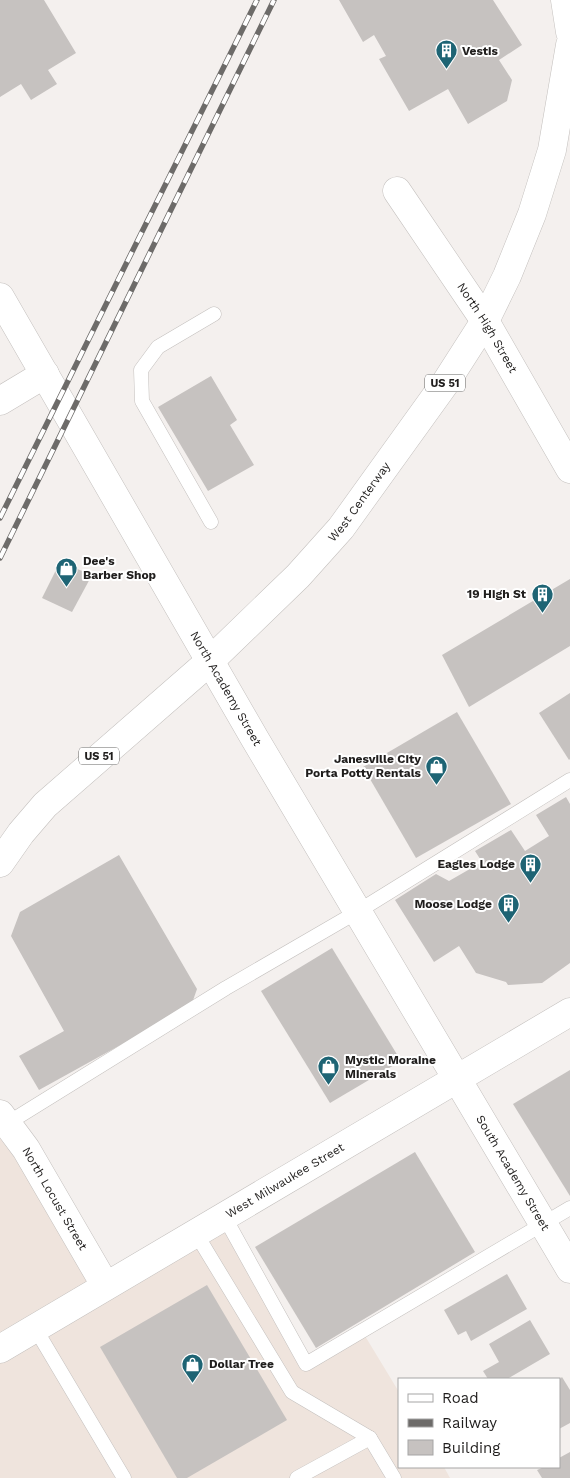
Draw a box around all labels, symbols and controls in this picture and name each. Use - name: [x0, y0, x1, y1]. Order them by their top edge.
- building icon: Vestis: [434, 39, 458, 70]
- place label: Vestis: [462, 44, 499, 58]
- street label: North High Street: [454, 280, 520, 375]
- road number: US 51: [425, 374, 465, 392]
- street label: West Centerway: [325, 459, 394, 545]
- place label: Dee's Barber Shop: [83, 554, 157, 582]
- shop icon: Dee's Barber Shop: [55, 556, 79, 587]
- building icon: 19 High St: [530, 582, 554, 613]
- place label: 19 High St: [467, 587, 527, 601]
- street label: North Academy Street: [187, 629, 264, 748]
- road number: US 51: [79, 748, 119, 764]
- place label: Janesville City Porta Potty Rentals: [305, 752, 422, 780]
- shop icon: Janesville City Porta Potty Rentals: [425, 754, 449, 785]
- building icon: Eagles Lodge: [519, 852, 543, 883]
- place label: Eagles Lodge: [437, 857, 515, 871]
- building icon: Moose Lodge: [496, 892, 520, 923]
- place label: Moose Lodge: [414, 897, 492, 911]
- place label: Mystic Moraine Minerals: [345, 1053, 436, 1081]
- shop icon: Mystic Moraine Minerals: [317, 1055, 341, 1086]
- street label: South Academy Street: [473, 1113, 553, 1233]
- street label: West Milwaukee Street: [223, 1140, 347, 1221]
- street label: North Locust Street: [19, 1145, 90, 1253]
- shop icon: Dollar Tree: [181, 1352, 205, 1383]
- place label: Dollar Tree: [209, 1357, 274, 1371]
- legend: [398, 1378, 560, 1468]
- text: Road: [442, 1389, 479, 1407]
- text: Railway: [442, 1414, 497, 1432]
- text: Building: [442, 1439, 500, 1457]

